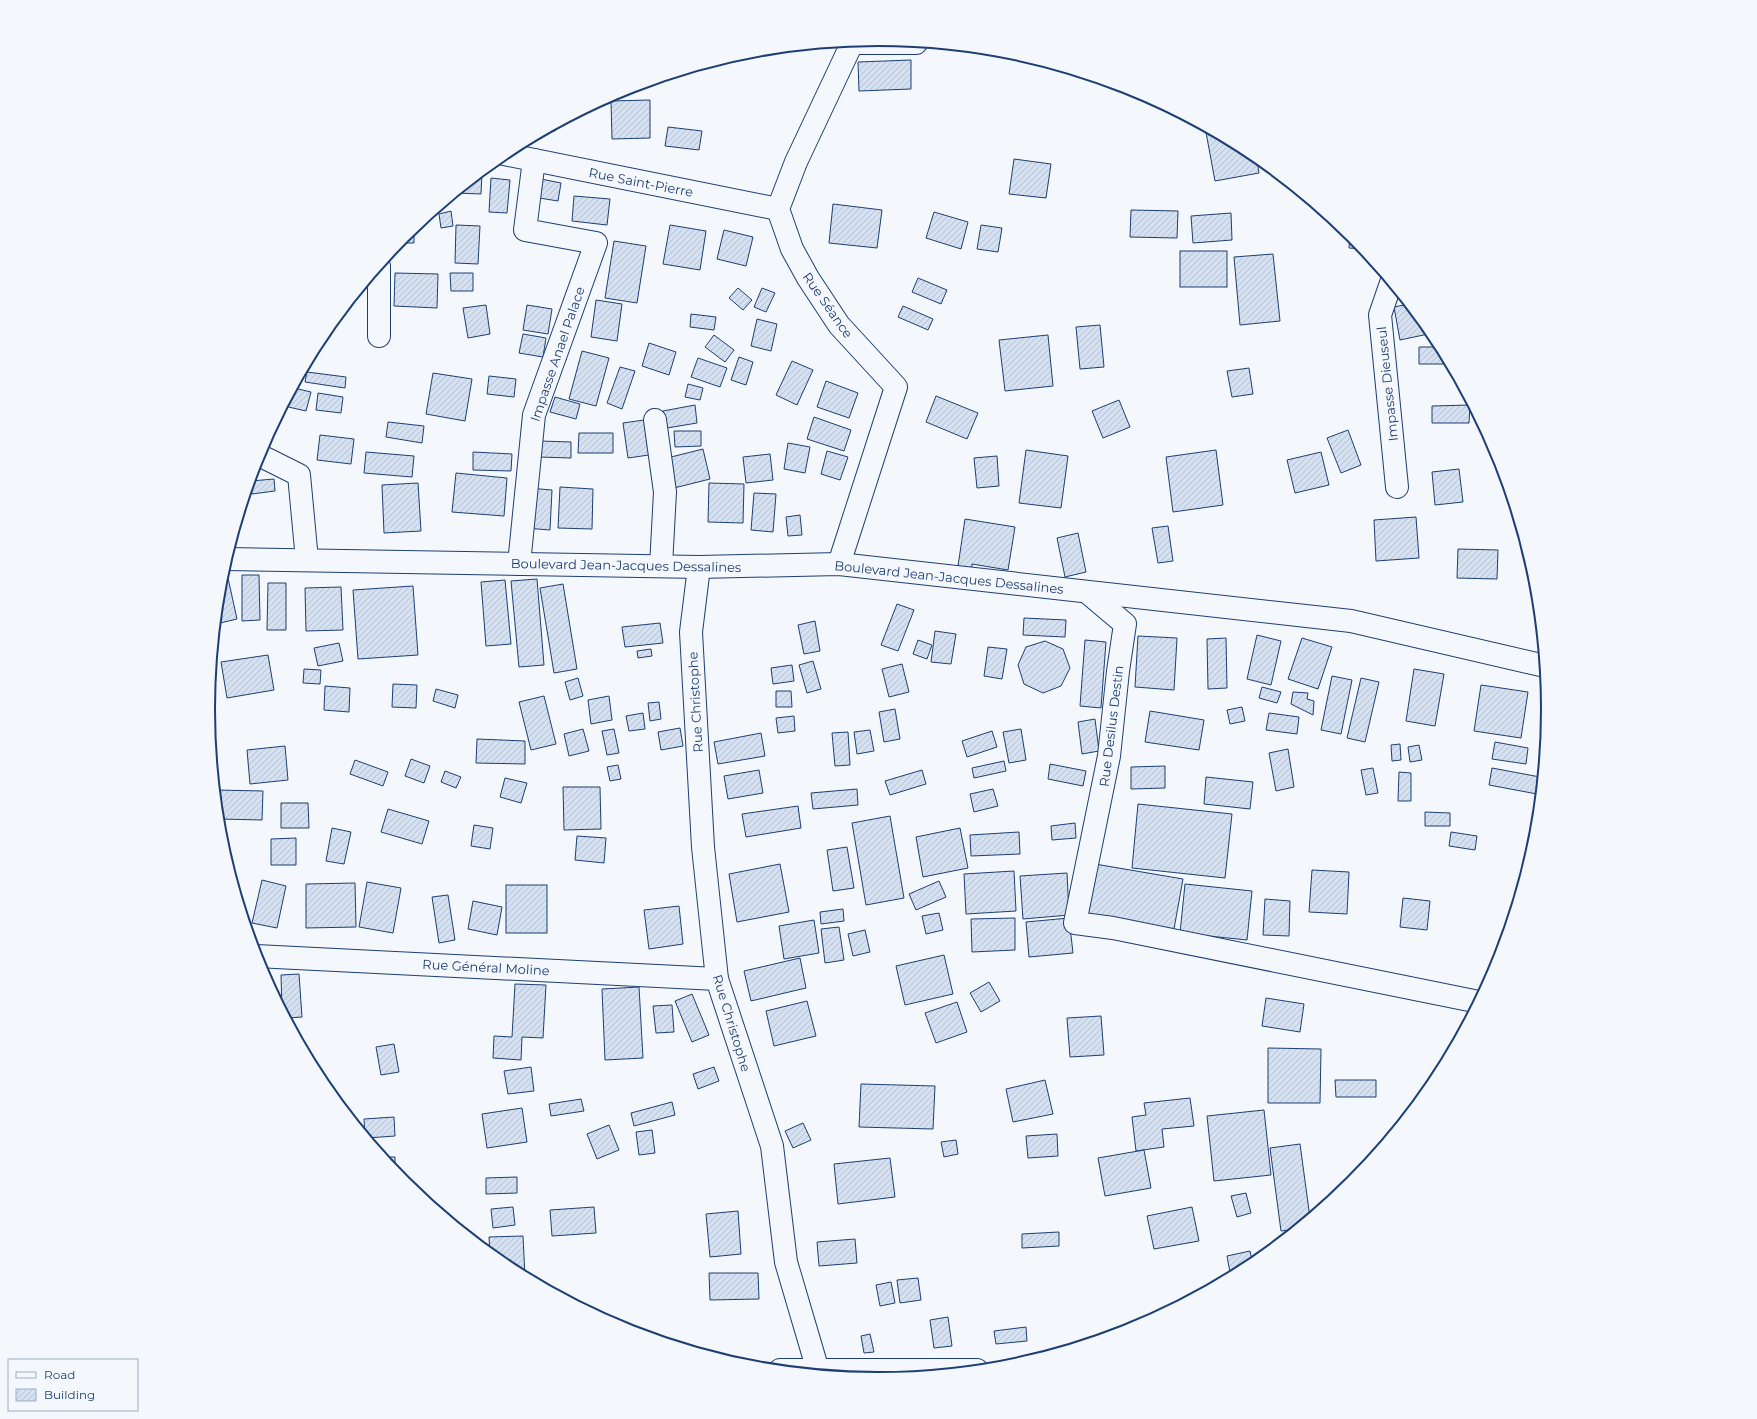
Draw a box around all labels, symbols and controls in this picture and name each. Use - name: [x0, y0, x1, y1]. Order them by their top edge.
- street label: Rue Saint-Pierre: [587, 164, 695, 200]
- street label: Rue Séance: [799, 269, 857, 341]
- street label: Impasse Anael Palace: [526, 284, 588, 424]
- street label: Impasse Dieuseul: [1373, 326, 1401, 442]
- street label: Boulevard Jean-Jacques Dessalines: [511, 555, 741, 575]
- street label: Boulevard Jean-Jacques Dessalines: [834, 557, 1064, 597]
- street label: Rue Christophe: [684, 651, 706, 753]
- street label: Rue Desilus Destin: [1096, 664, 1126, 788]
- street label: Rue Général Moline: [422, 956, 550, 978]
- street label: Rue Christophe: [710, 972, 754, 1074]
- legend: [8, 1359, 138, 1411]
- text: Road: [44, 1367, 75, 1382]
- text: Building: [44, 1387, 95, 1402]

